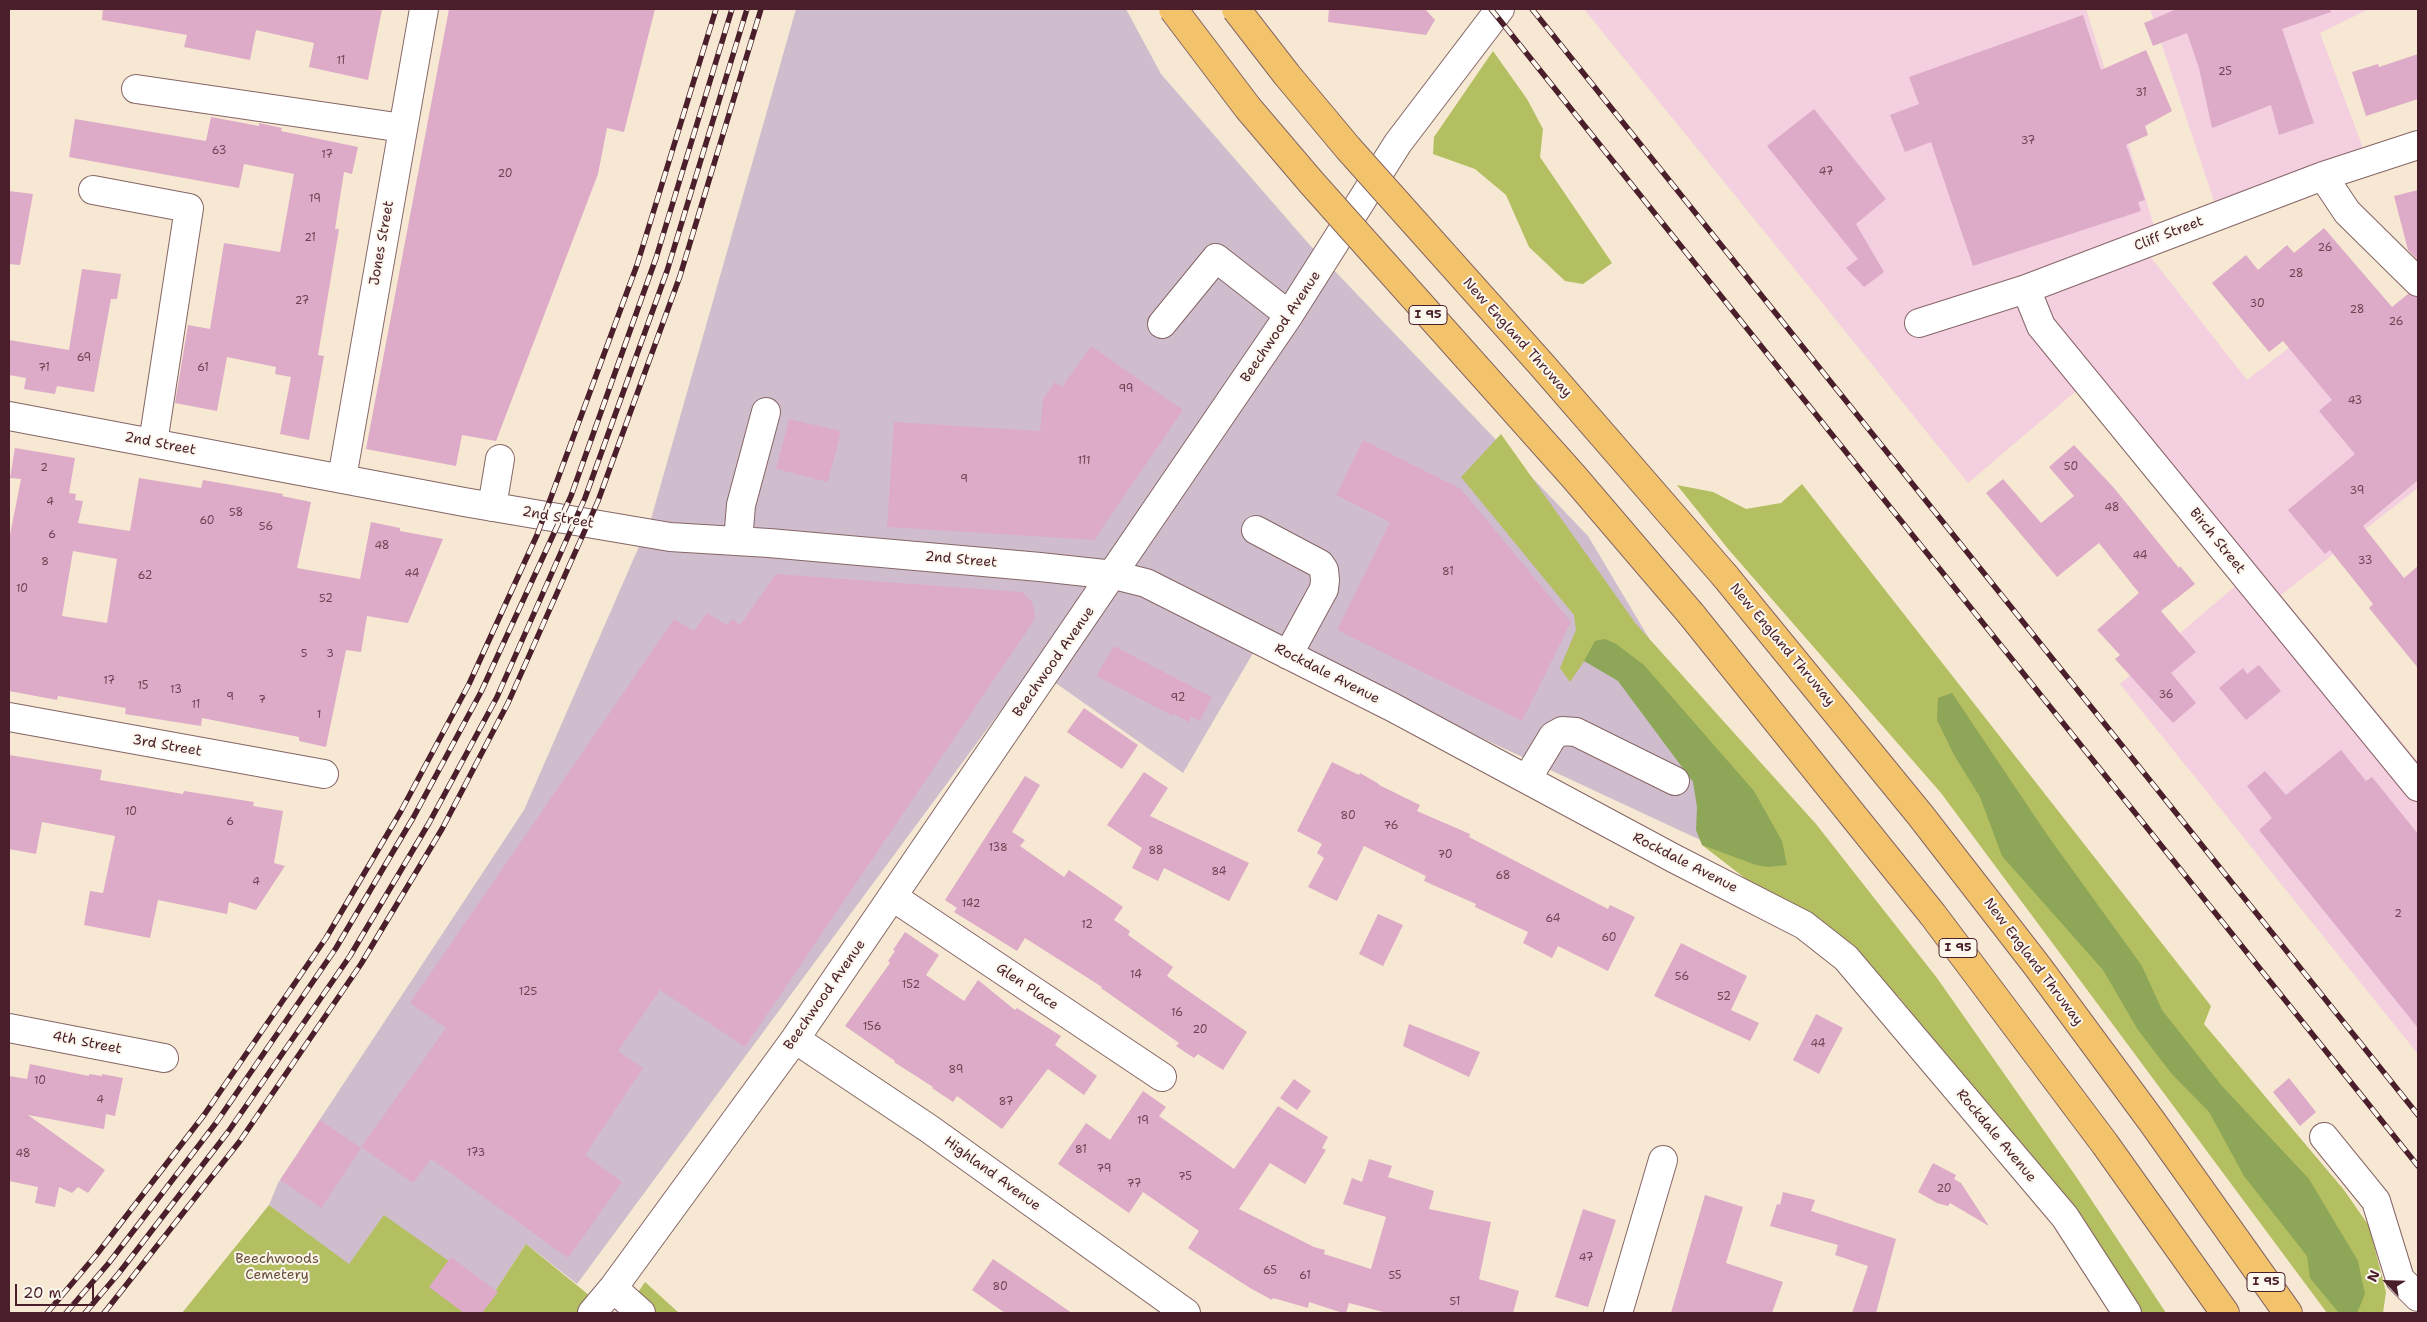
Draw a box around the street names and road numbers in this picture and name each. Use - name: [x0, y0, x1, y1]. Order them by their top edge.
- street label: Jones Street: [366, 199, 398, 287]
- street label: Cliff Street: [2132, 213, 2206, 255]
- street label: Beechwood Avenue: [1237, 268, 1325, 386]
- street label: New England Thruway: [1459, 275, 1575, 401]
- road number: I 95: [1409, 306, 1447, 324]
- street label: 2nd Street: [123, 429, 197, 459]
- street label: 2nd Street: [521, 503, 595, 533]
- street label: Birch Street: [2185, 505, 2249, 577]
- street label: 2nd Street: [924, 548, 998, 572]
- street label: New England Thruway: [1726, 580, 1838, 710]
- street label: Beechwood Avenue: [1010, 604, 1098, 720]
- street label: Rockdale Avenue: [1272, 640, 1382, 708]
- street label: 3rd Street: [131, 732, 203, 760]
- street label: Rockdale Avenue: [1630, 829, 1740, 897]
- street label: New England Thruway: [1980, 895, 2086, 1029]
- street label: Beechwood Avenue: [781, 937, 869, 1053]
- road number: I 95: [1939, 938, 1977, 958]
- street label: Glen Place: [993, 960, 1061, 1014]
- street label: 4th Street: [51, 1028, 123, 1058]
- street label: Rockdale Avenue: [1952, 1086, 2040, 1186]
- street label: Highland Avenue: [940, 1133, 1044, 1215]
- road number: I 95: [2247, 1272, 2285, 1291]

